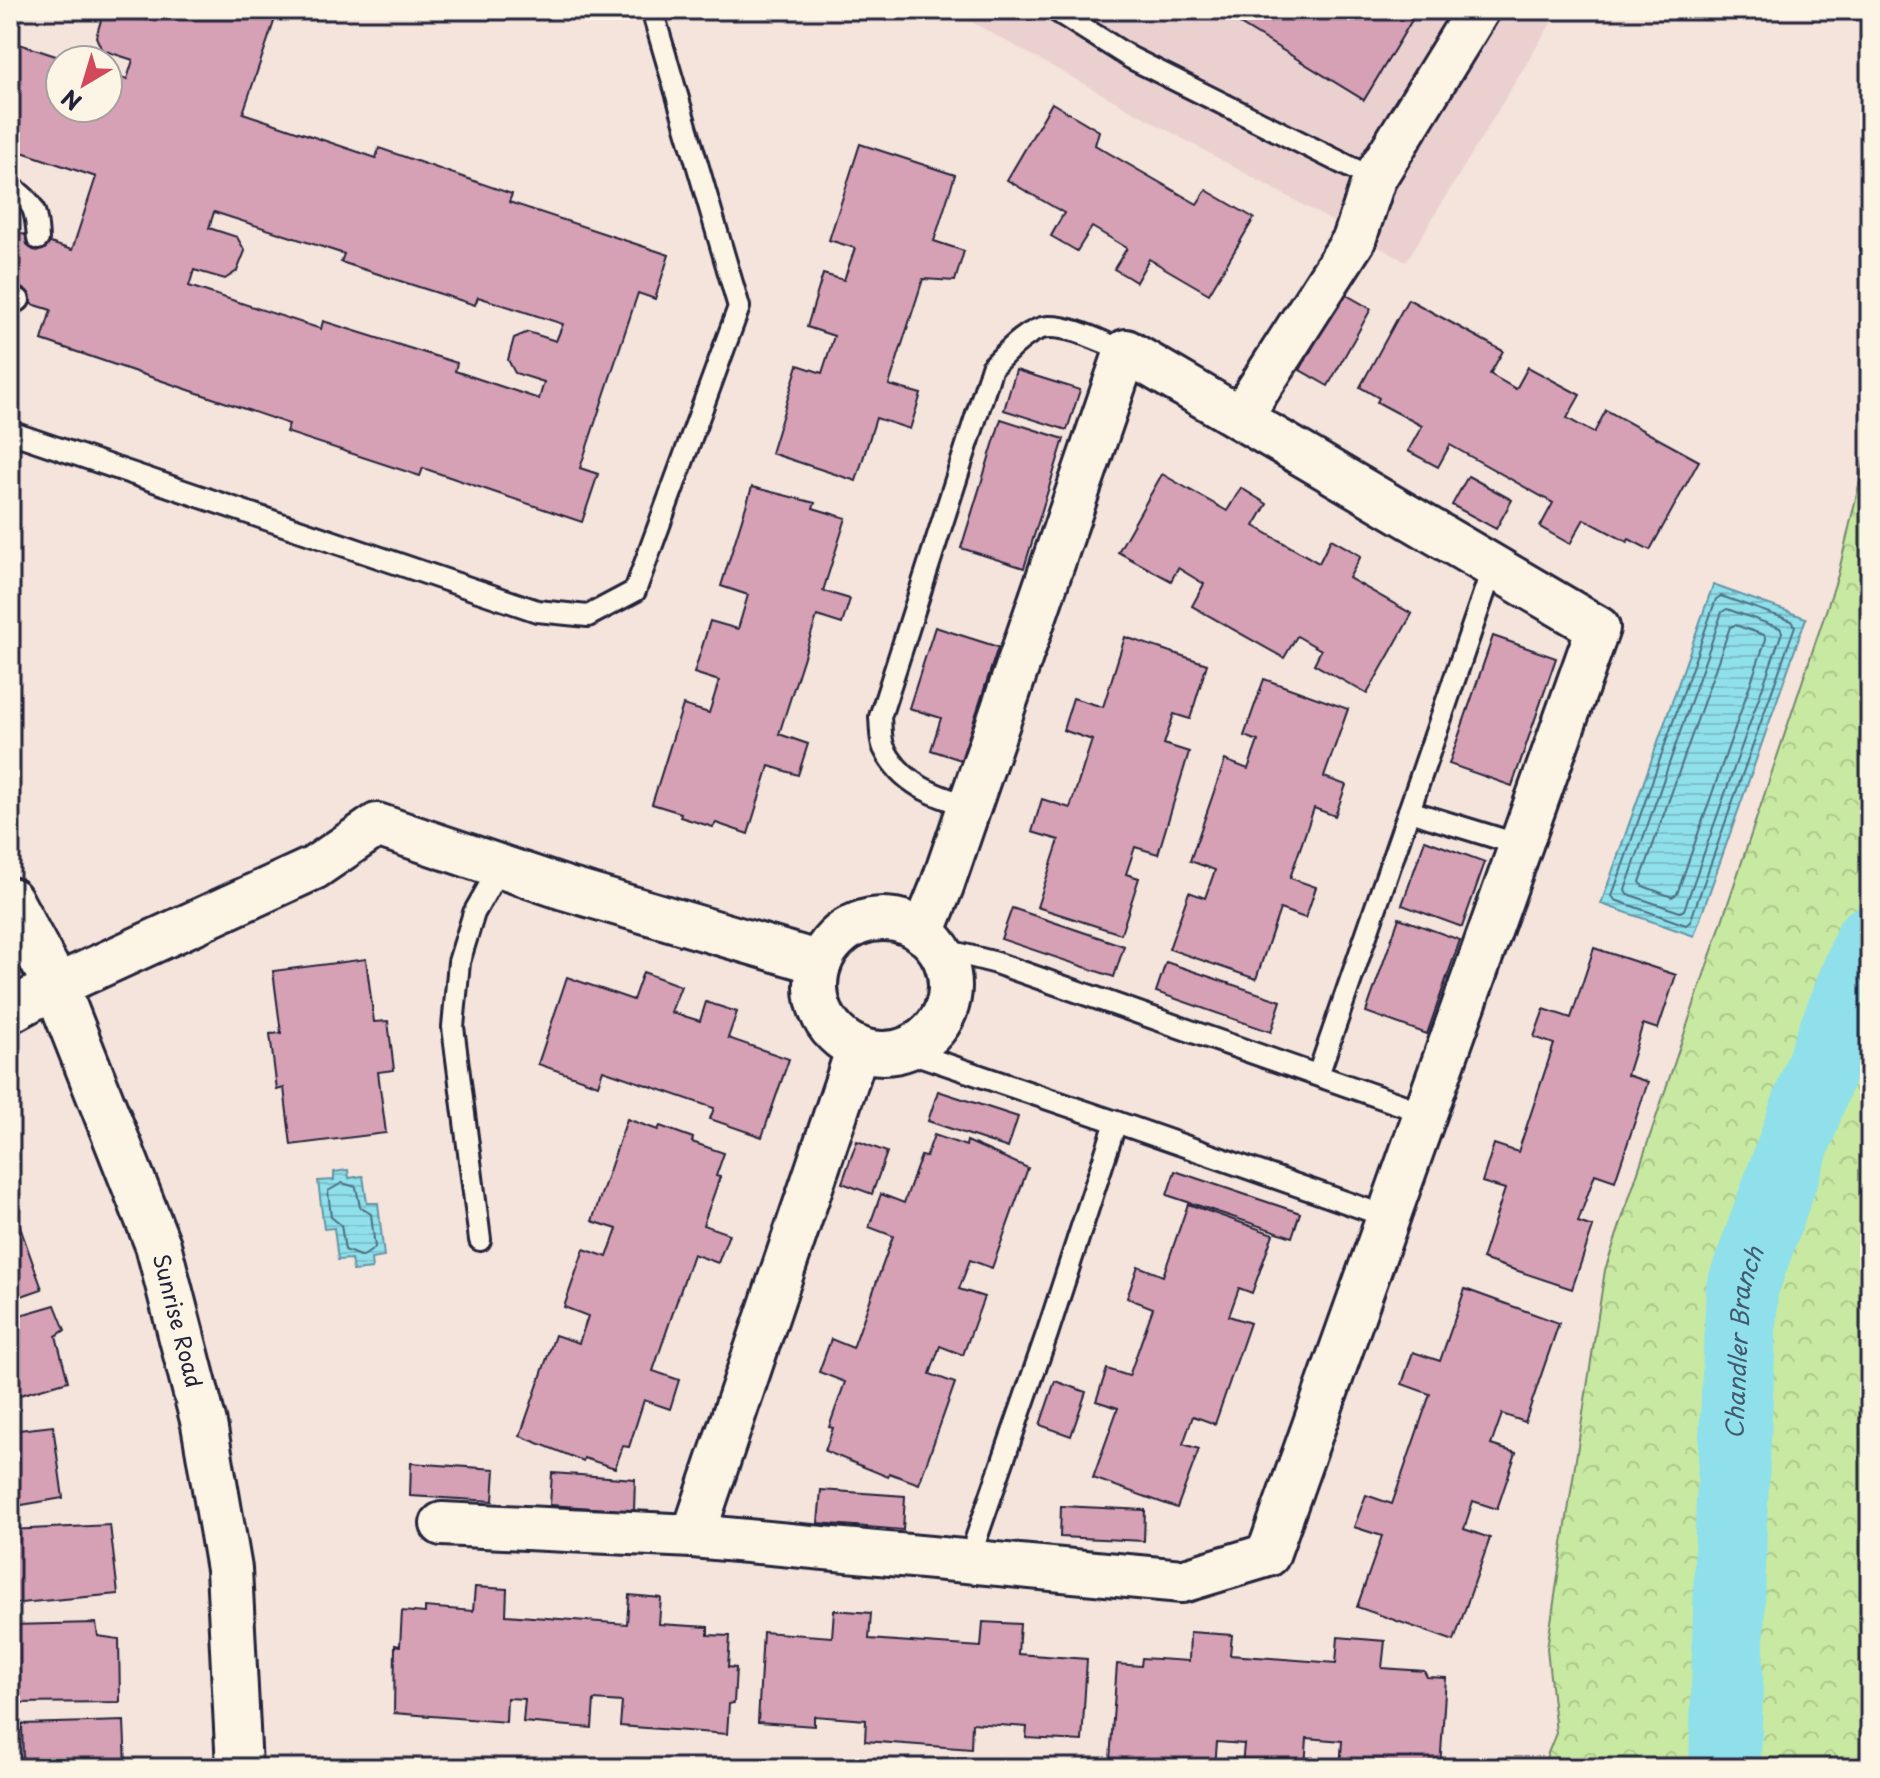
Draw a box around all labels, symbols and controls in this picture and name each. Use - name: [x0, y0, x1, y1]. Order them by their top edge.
- north arrow: [44, 44, 124, 124]
- text: N: [54, 83, 88, 119]
- water label: Chandler Branch: [1715, 1240, 1772, 1440]
- street label: Sunrise Road: [146, 1250, 212, 1391]

